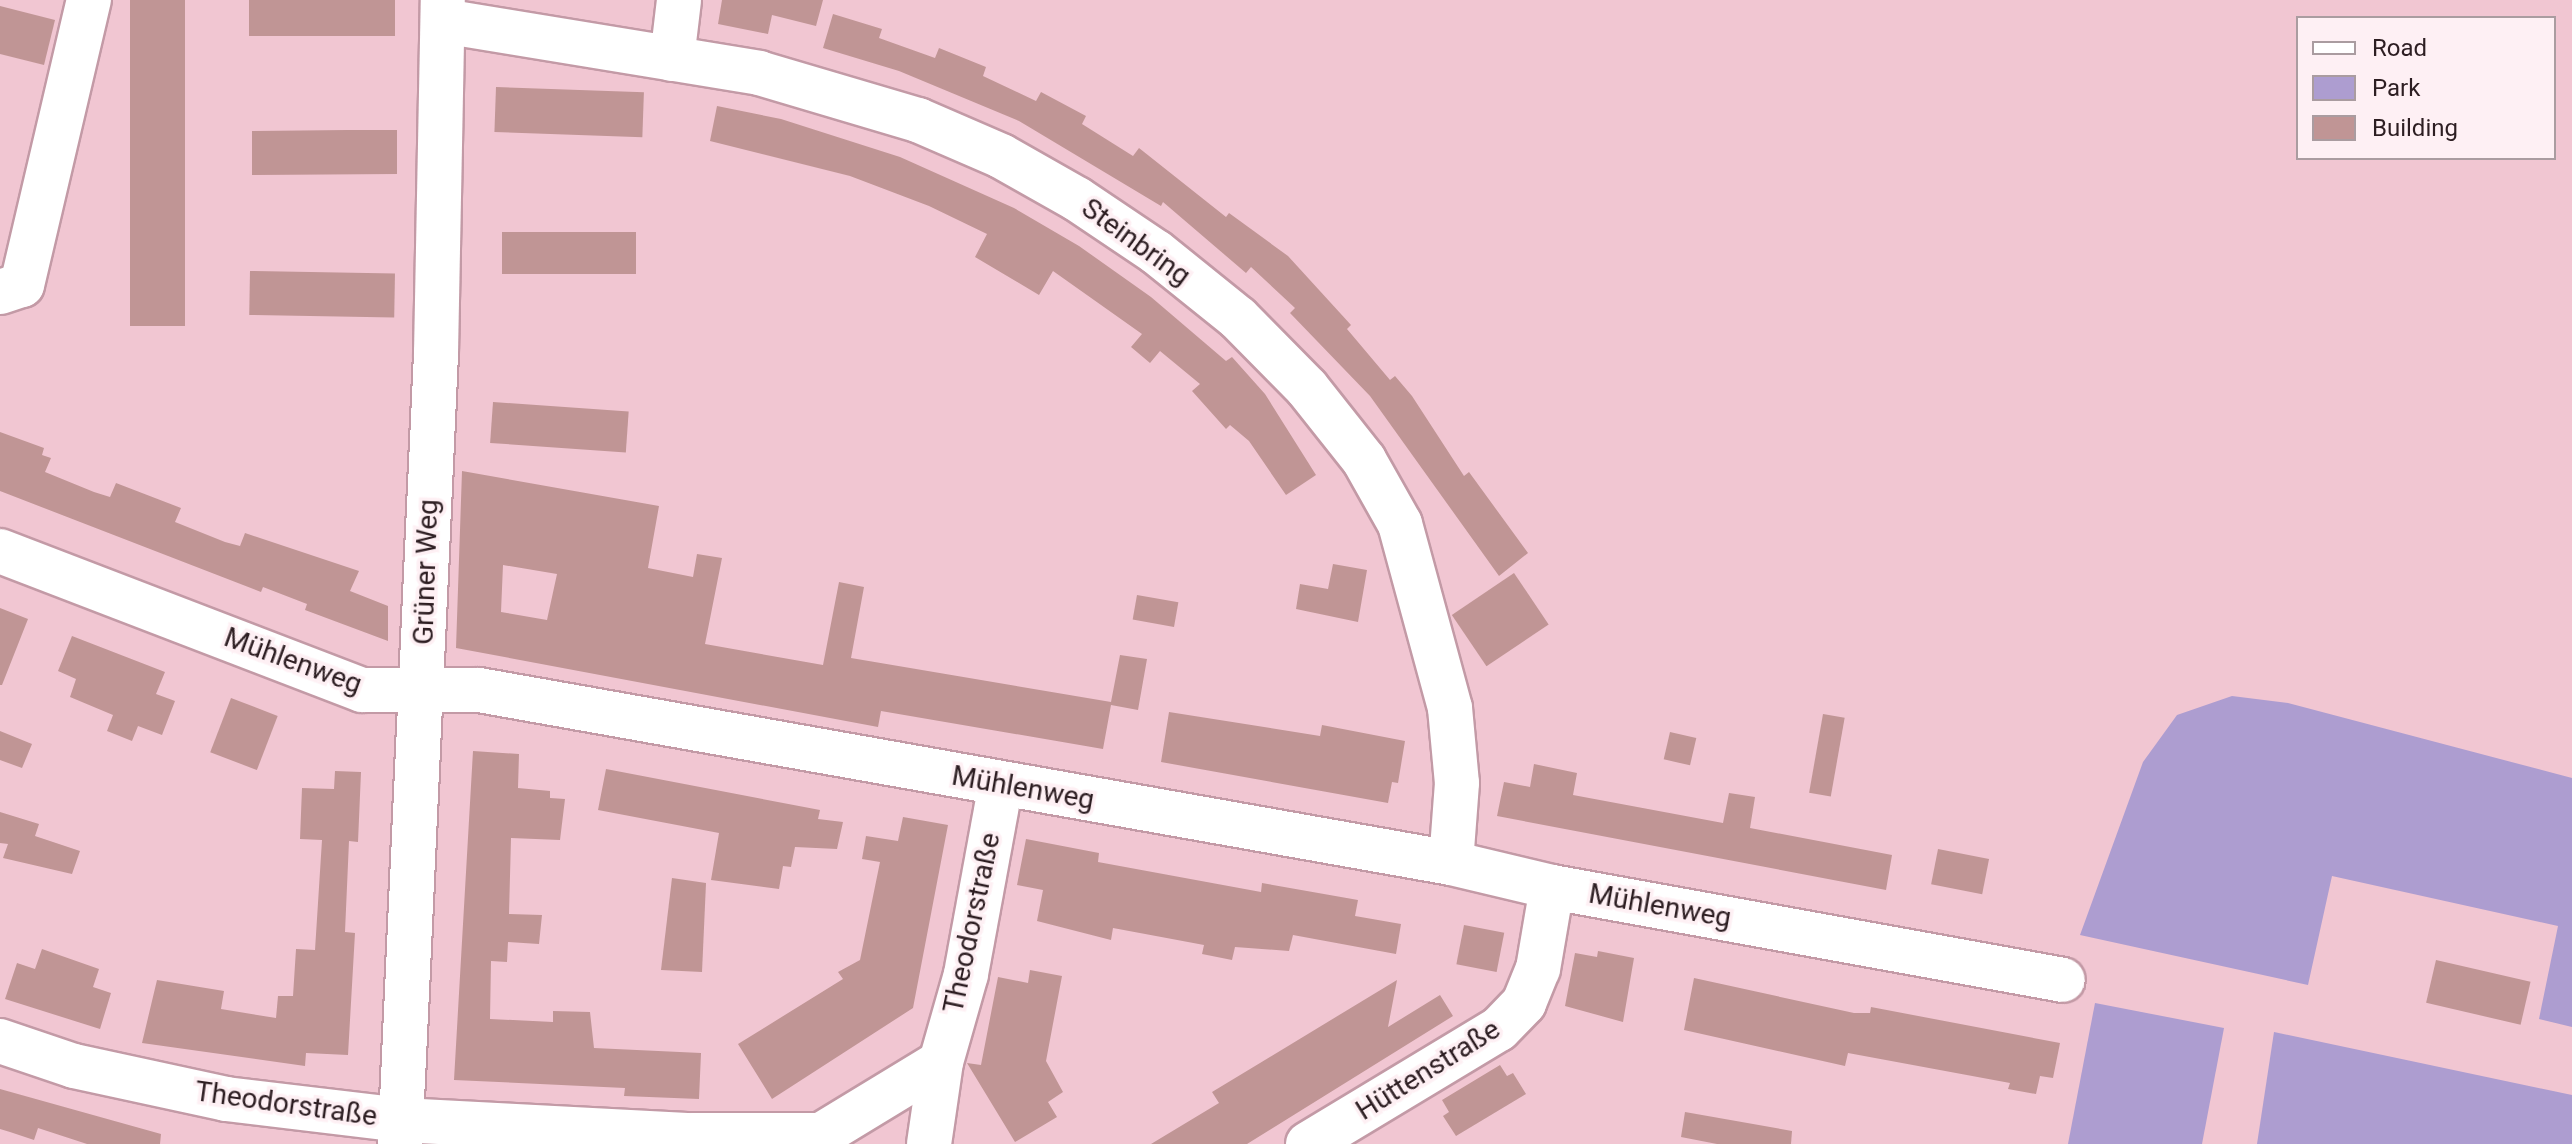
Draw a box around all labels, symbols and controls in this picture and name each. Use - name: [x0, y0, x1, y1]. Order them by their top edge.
- legend: [2296, 16, 2556, 160]
- text: Road: [2372, 34, 2427, 62]
- text: Park: [2372, 74, 2420, 102]
- text: Building: [2372, 114, 2458, 142]
- street label: Steinbring: [1075, 191, 1197, 293]
- street label: Grüner Weg: [407, 499, 445, 645]
- street label: Mühlenweg: [220, 621, 366, 701]
- street label: Mühlenweg: [949, 759, 1097, 817]
- street label: Theodorstraße: [936, 830, 1008, 1016]
- street label: Mühlenweg: [1586, 877, 1734, 935]
- street label: Hüttenstraße: [1350, 1012, 1506, 1128]
- street label: Theodorstraße: [193, 1075, 379, 1133]

